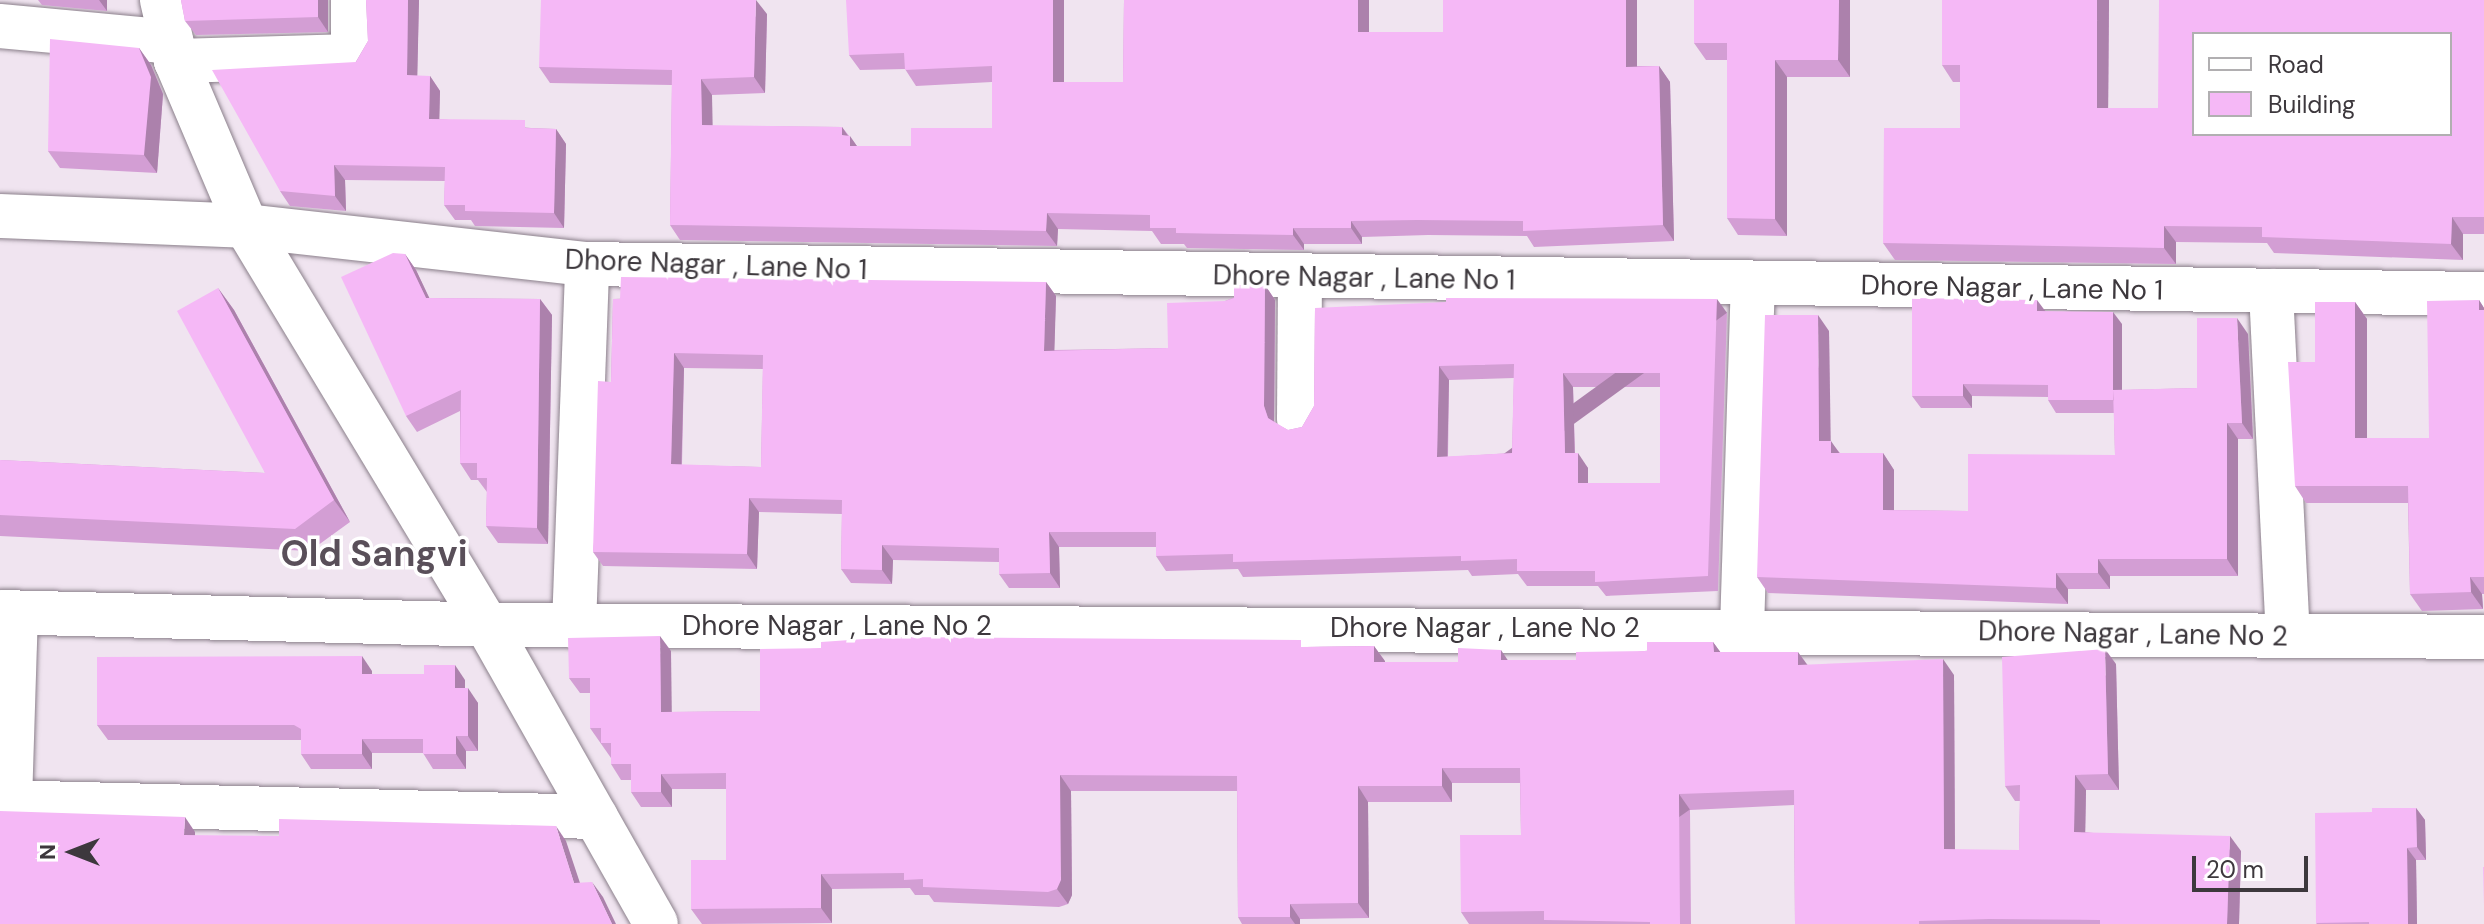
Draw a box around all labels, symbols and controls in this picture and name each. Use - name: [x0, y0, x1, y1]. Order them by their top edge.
- legend: [2192, 32, 2452, 136]
- text: Road: [2268, 49, 2324, 80]
- text: Building: [2268, 89, 2355, 120]
- street label: Dhore Nagar , Lane No 1: [564, 243, 868, 287]
- street label: Dhore Nagar , Lane No 1: [1212, 259, 1516, 297]
- street label: Dhore Nagar , Lane No 1: [1860, 269, 2164, 307]
- district label: Old Sangvi: [280, 532, 468, 576]
- street label: Dhore Nagar , Lane No 2: [682, 609, 992, 643]
- street label: Dhore Nagar , Lane No 2: [1330, 611, 1640, 645]
- street label: Dhore Nagar , Lane No 2: [1978, 614, 2288, 654]
- north arrow: [32, 812, 112, 892]
- scale bar: [2196, 840, 2312, 890]
- text: N: [33, 844, 62, 860]
- text: 20 m: [2206, 854, 2264, 885]

